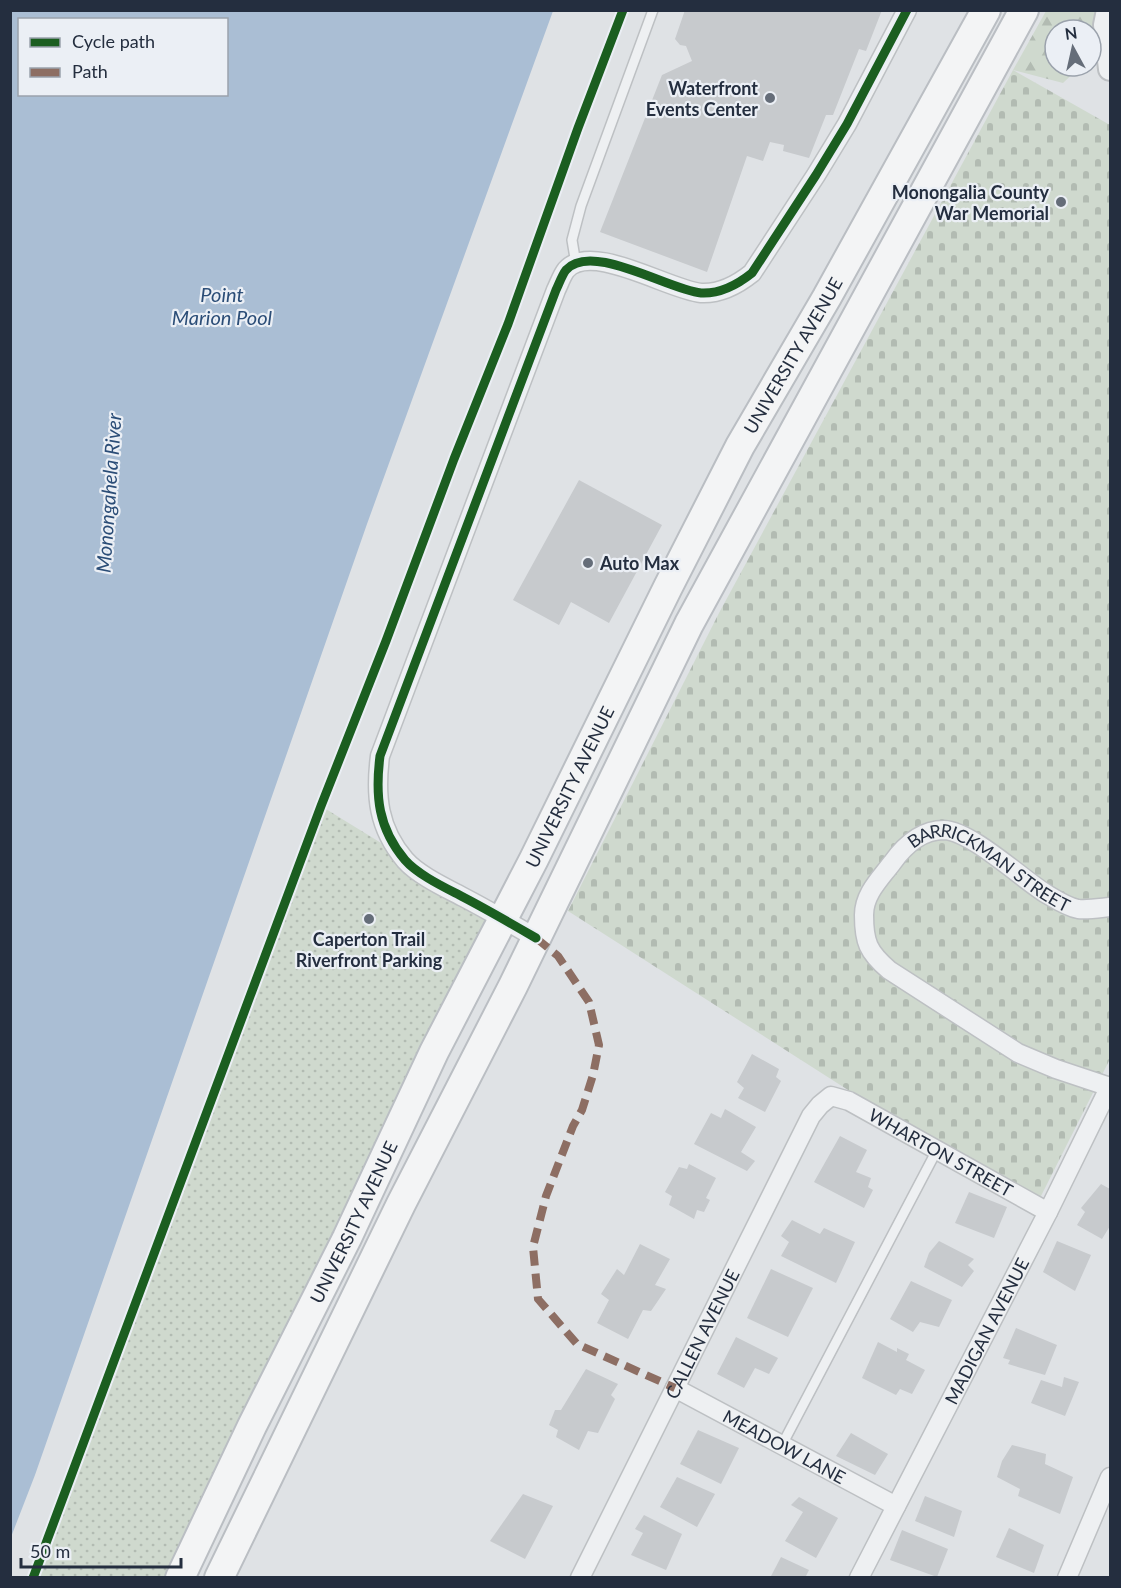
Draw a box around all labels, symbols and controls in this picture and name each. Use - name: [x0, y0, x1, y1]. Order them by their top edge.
- legend: [18, 18, 228, 96]
- north arrow: [1043, 18, 1103, 78]
- text: N: [1063, 22, 1078, 43]
- text: Cycle path: [72, 30, 155, 52]
- text: Path: [72, 60, 108, 82]
- place label: Waterfront Events Center: [646, 77, 758, 120]
- marker: Waterfront Events Center: [763, 91, 777, 105]
- place label: Monongalia County War Memorial: [892, 181, 1050, 224]
- marker: Monongalia County War Memorial: [1054, 195, 1068, 209]
- street label: UNIVERSITY AVENUE: [739, 273, 847, 437]
- water label: Point Marion Pool: [172, 282, 273, 329]
- water label: Monongahela River: [90, 411, 126, 574]
- place label: Auto Max: [599, 552, 680, 574]
- marker: Auto Max: [581, 556, 595, 570]
- street label: UNIVERSITY AVENUE: [521, 703, 619, 871]
- street label: BARRICKMAN STREET: [903, 819, 1074, 917]
- marker: Caperton Trail Riverfront Parking: [362, 912, 376, 926]
- place label: Caperton Trail Riverfront Parking: [296, 928, 443, 971]
- street label: WHARTON STREET: [865, 1103, 1017, 1201]
- street label: UNIVERSITY AVENUE: [305, 1138, 402, 1307]
- street label: MADIGAN AVENUE: [940, 1254, 1033, 1408]
- street label: CALLEN AVENUE: [660, 1265, 744, 1402]
- street label: MEADOW LANE: [719, 1405, 849, 1488]
- scale bar: [21, 1531, 182, 1569]
- text: 50 m: [30, 1540, 70, 1562]

